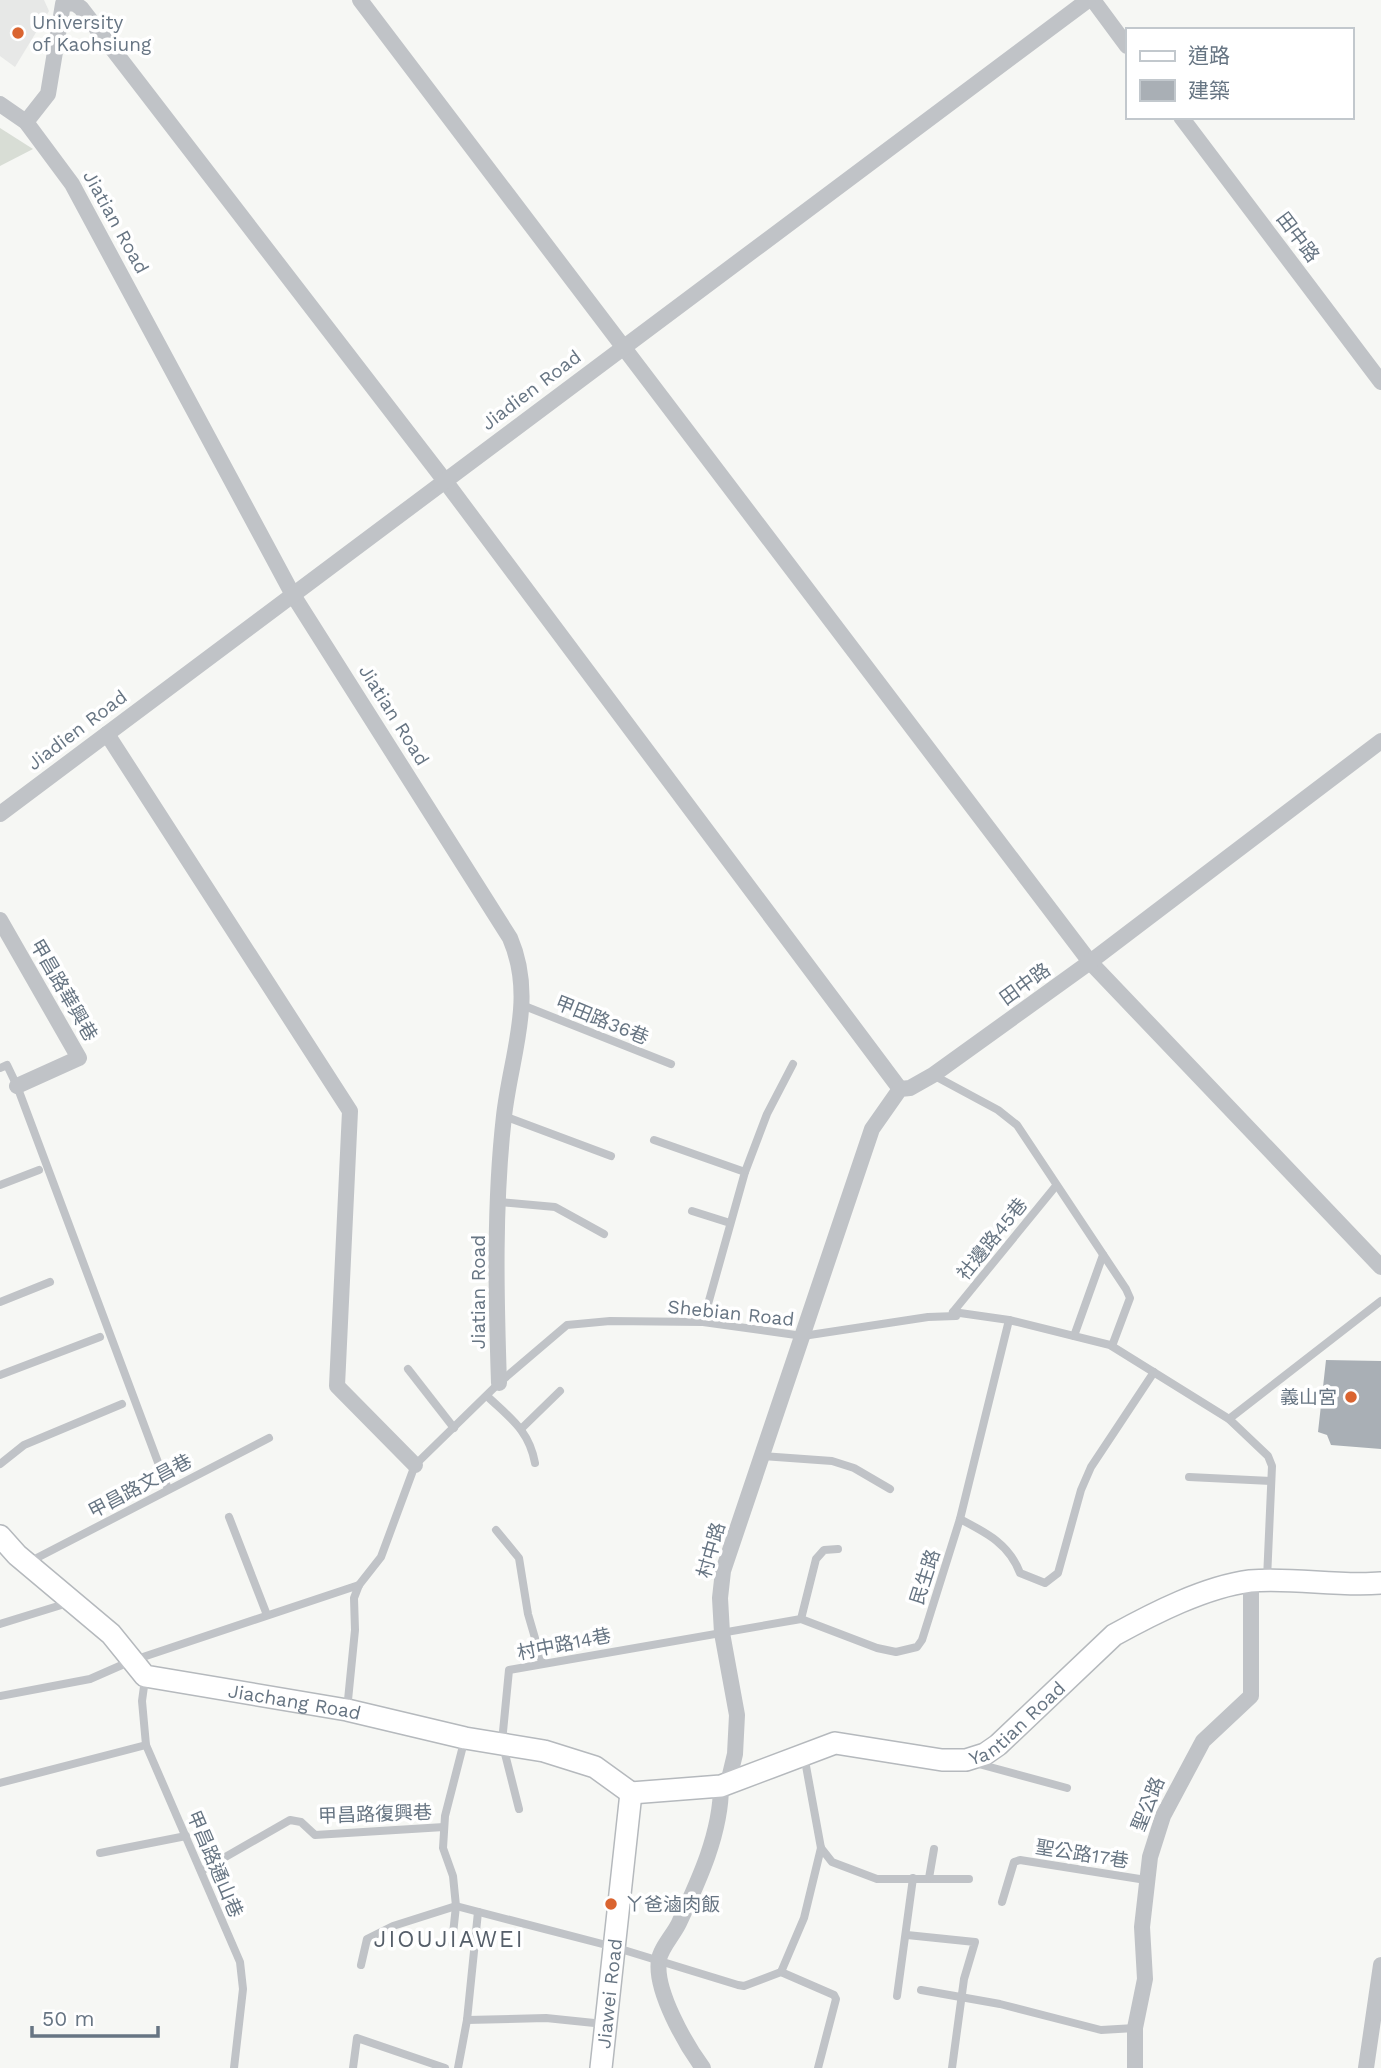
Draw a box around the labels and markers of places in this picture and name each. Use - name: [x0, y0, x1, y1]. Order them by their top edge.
- place label: University of Kaohsiung: [32, 11, 152, 56]
- marker: University of Kaohsiung: [10, 25, 26, 41]
- place label: 義山宮: [1280, 1386, 1337, 1409]
- marker: 義山宮: [1343, 1389, 1359, 1405]
- place label: ㄚ爸滷肉飯: [625, 1893, 720, 1916]
- marker: ㄚ爸滷肉飯: [603, 1896, 619, 1912]

